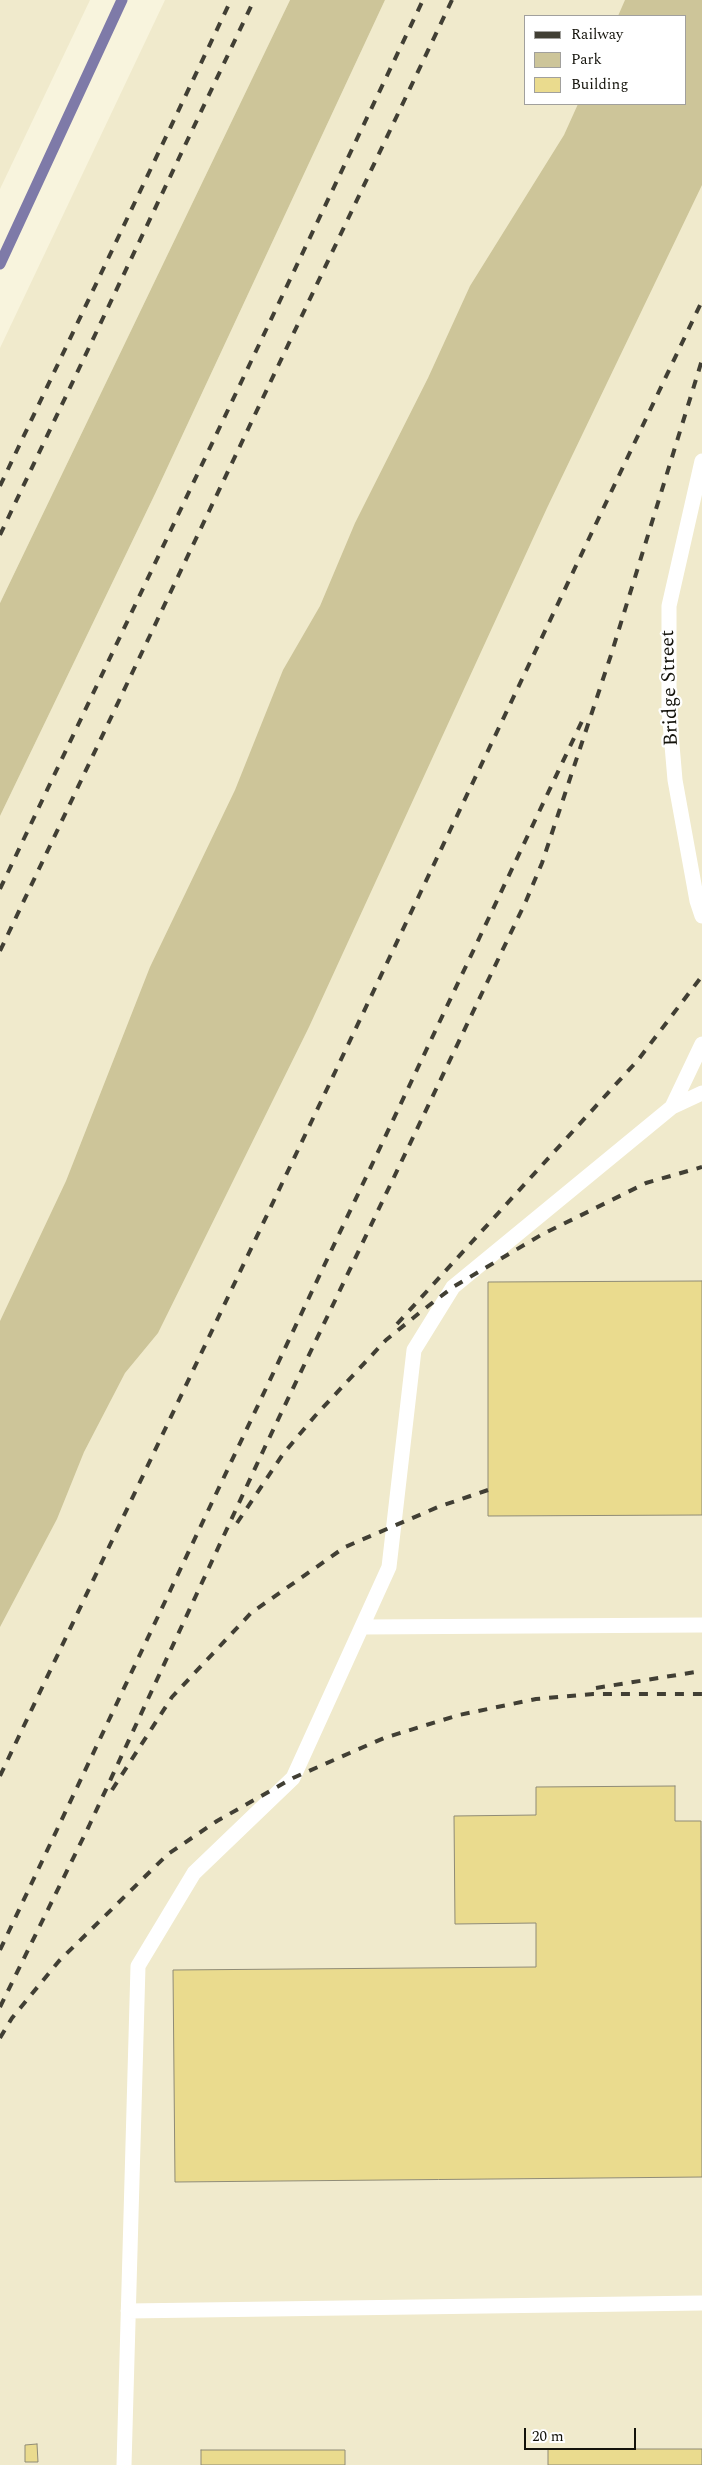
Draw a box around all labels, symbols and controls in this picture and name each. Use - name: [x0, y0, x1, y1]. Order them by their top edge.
- legend: [524, 15, 687, 105]
- text: Railway: [571, 23, 623, 46]
- text: Park: [571, 48, 602, 71]
- text: Building: [571, 73, 628, 96]
- street label: Bridge Street: [657, 629, 685, 747]
- scale bar: [527, 2418, 640, 2450]
- text: 20 m: [532, 2425, 564, 2448]

